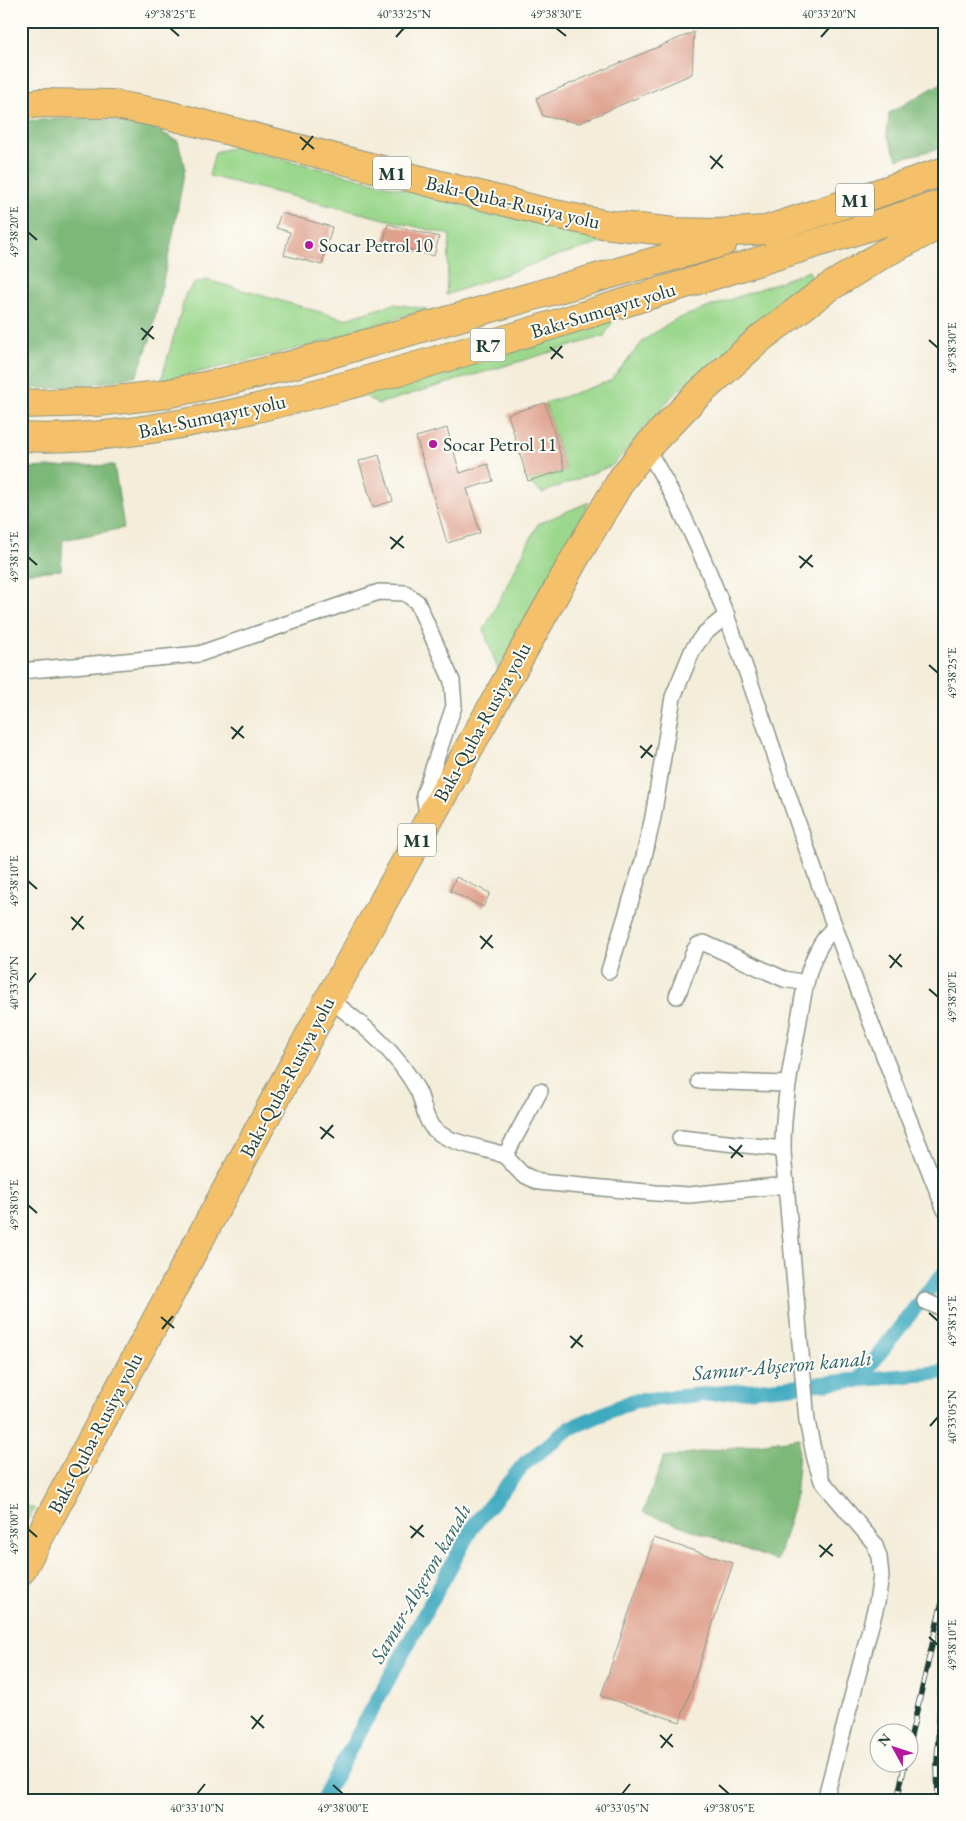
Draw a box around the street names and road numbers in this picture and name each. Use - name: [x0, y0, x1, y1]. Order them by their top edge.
- road number: M1: [373, 156, 411, 190]
- street label: Bakı-Quba-Rusiya yolu: [423, 169, 603, 235]
- road number: M1: [836, 184, 874, 216]
- street label: Bakı-Sumqayıt yolu: [527, 276, 679, 344]
- road number: R7: [470, 328, 506, 362]
- street label: Bakı-Sumqayıt yolu: [136, 388, 288, 444]
- street label: Bakı-Quba-Rusiya yolu: [427, 637, 537, 806]
- road number: M1: [398, 824, 436, 856]
- street label: Bakı-Quba-Rusiya yolu: [234, 992, 341, 1162]
- street label: Bakı-Quba-Rusiya yolu: [42, 1348, 149, 1518]

